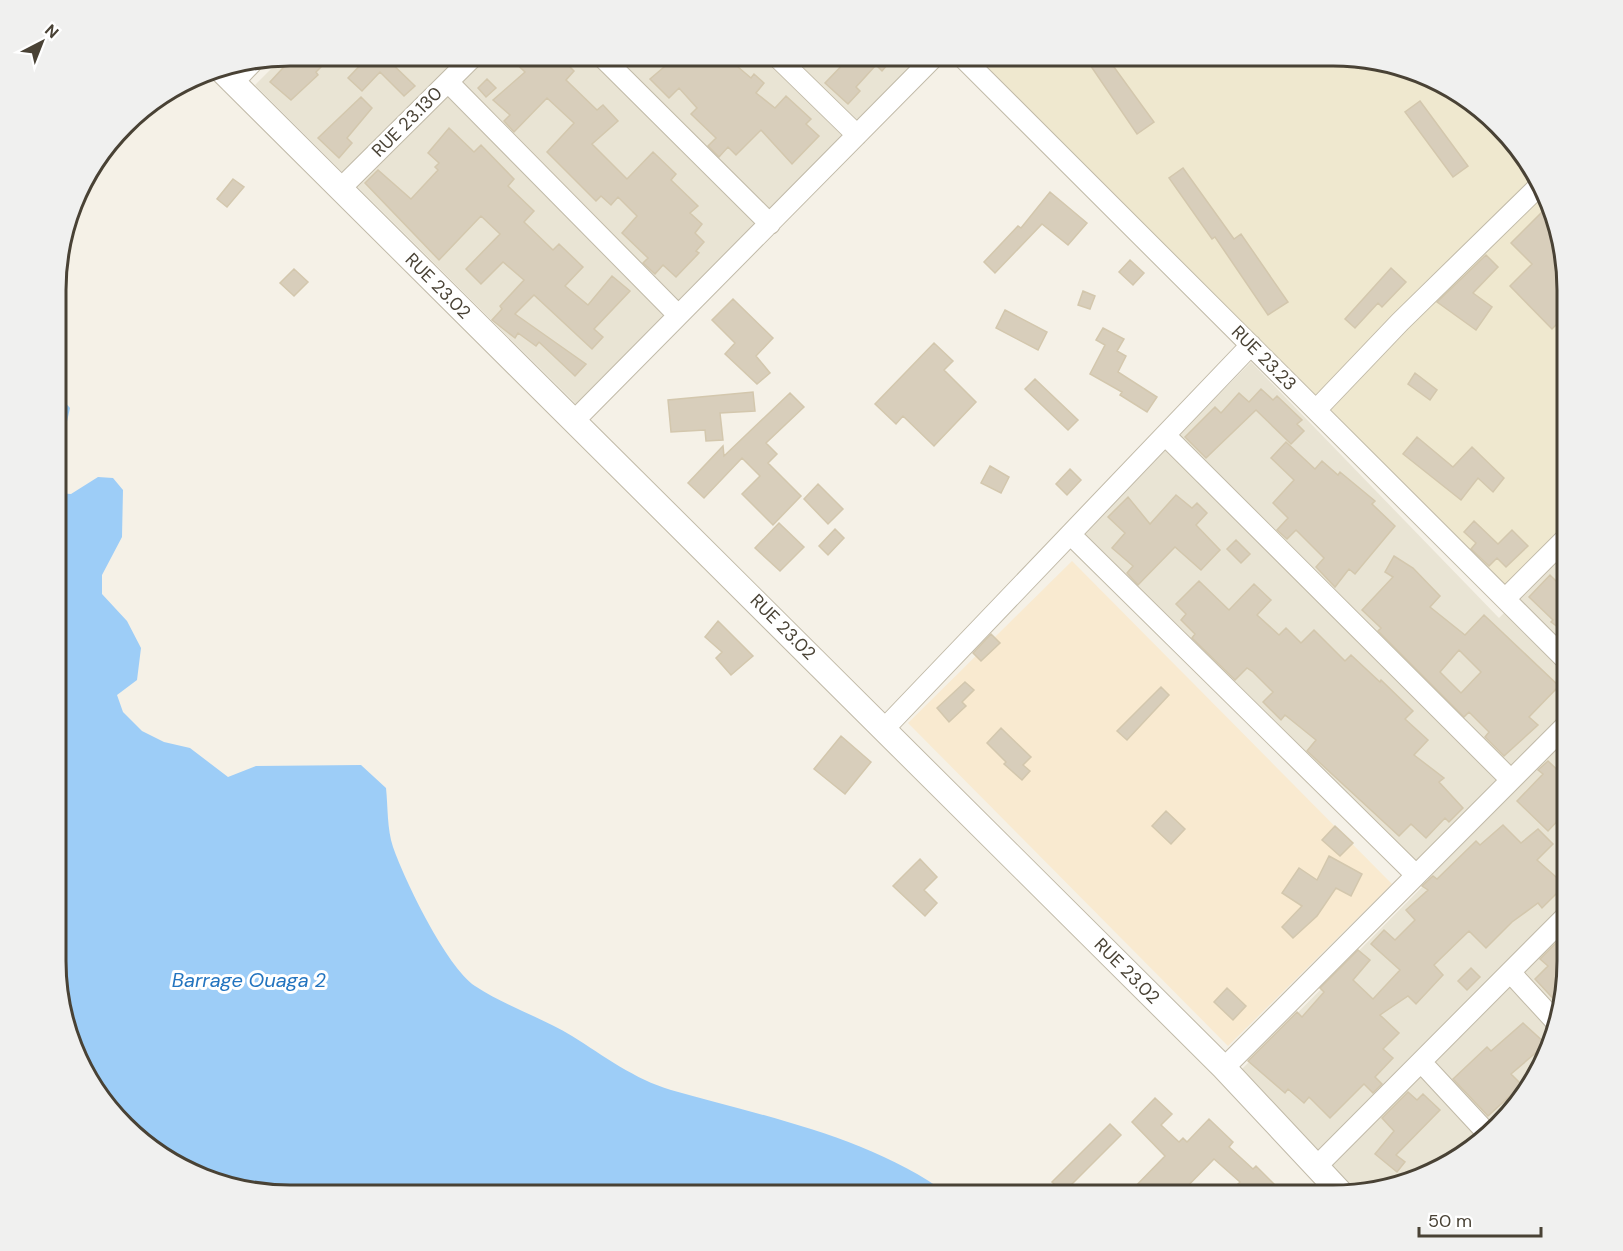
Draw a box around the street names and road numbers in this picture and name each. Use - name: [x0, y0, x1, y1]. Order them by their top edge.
- street label: RUE 23.130: [367, 82, 447, 162]
- street label: RUE 23.02: [400, 248, 476, 324]
- street label: RUE 23.23: [1226, 320, 1302, 396]
- street label: RUE 23.02: [745, 589, 821, 665]
- street label: RUE 23.02: [1089, 933, 1165, 1009]

